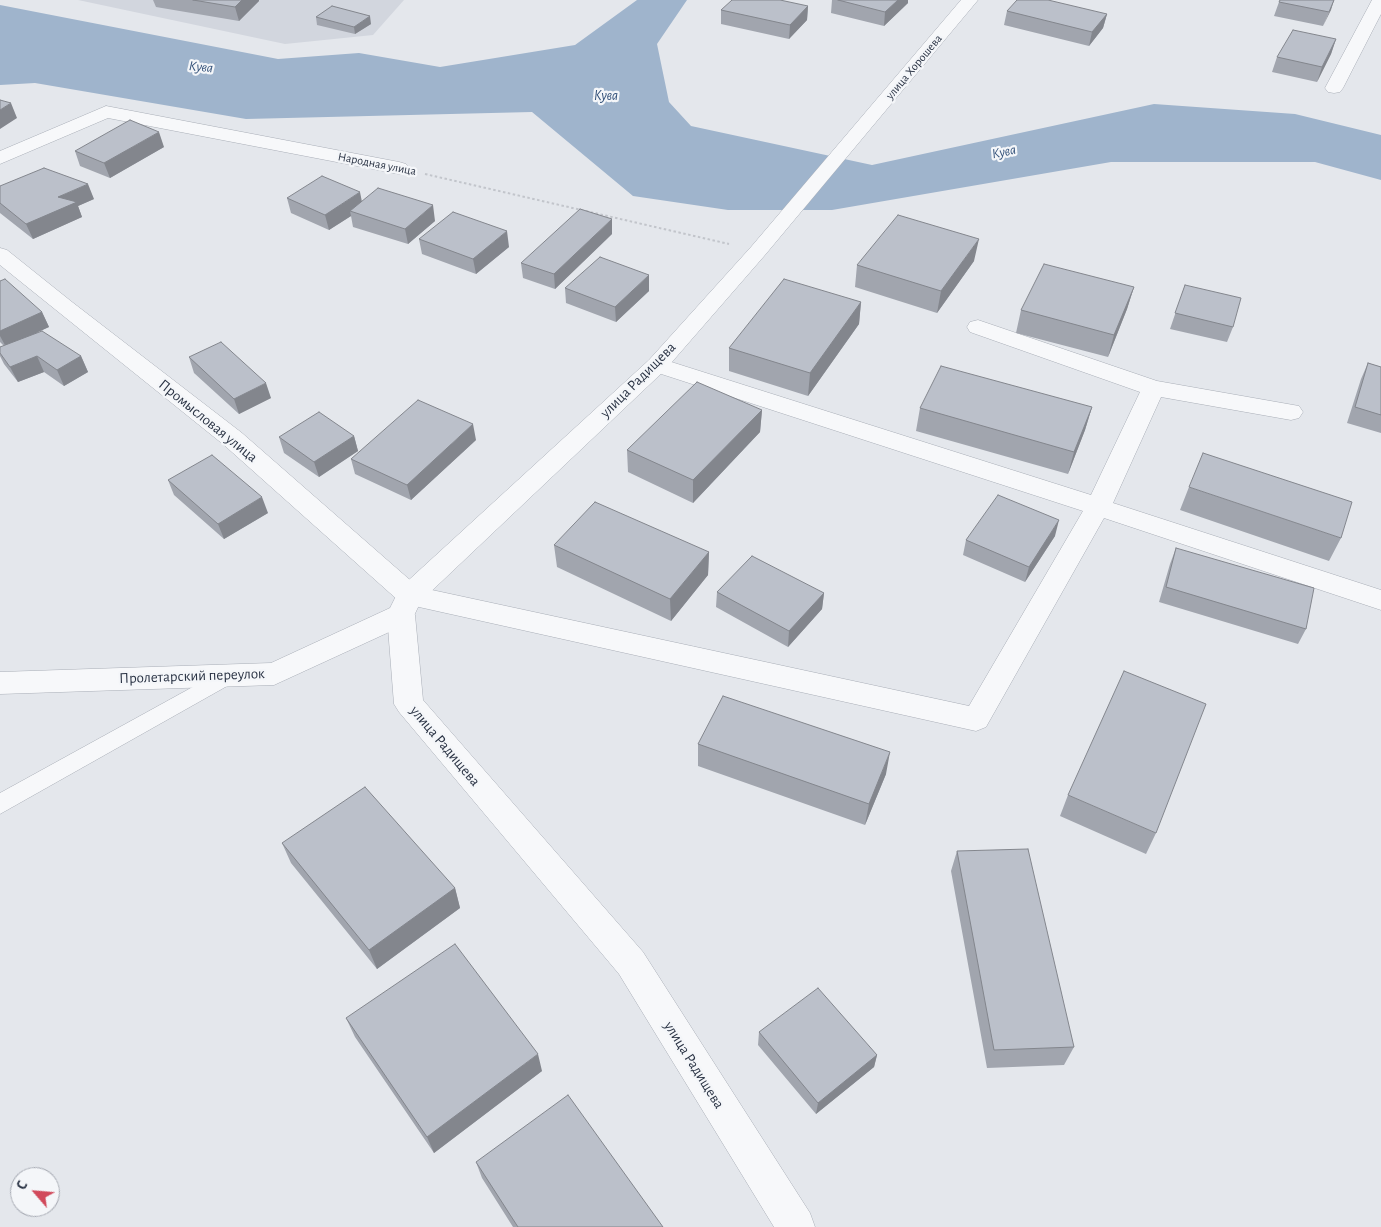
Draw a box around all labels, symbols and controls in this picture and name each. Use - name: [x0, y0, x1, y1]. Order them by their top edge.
- street label: улица Хорошева: [883, 32, 945, 102]
- water label: Кува: [188, 57, 214, 77]
- water label: Кува: [594, 88, 618, 104]
- water label: Кува: [990, 141, 1018, 163]
- street label: Народная улица: [337, 149, 417, 179]
- street label: улица Радищева: [596, 338, 680, 422]
- street label: Промысловая улица: [155, 376, 261, 466]
- street label: Пролетарский переулок: [119, 664, 265, 688]
- street label: улица Радищева: [406, 702, 484, 790]
- street label: улица Радищева: [660, 1018, 728, 1112]
- north arrow: [10, 1167, 60, 1217]
- text: С: [15, 1179, 31, 1192]

